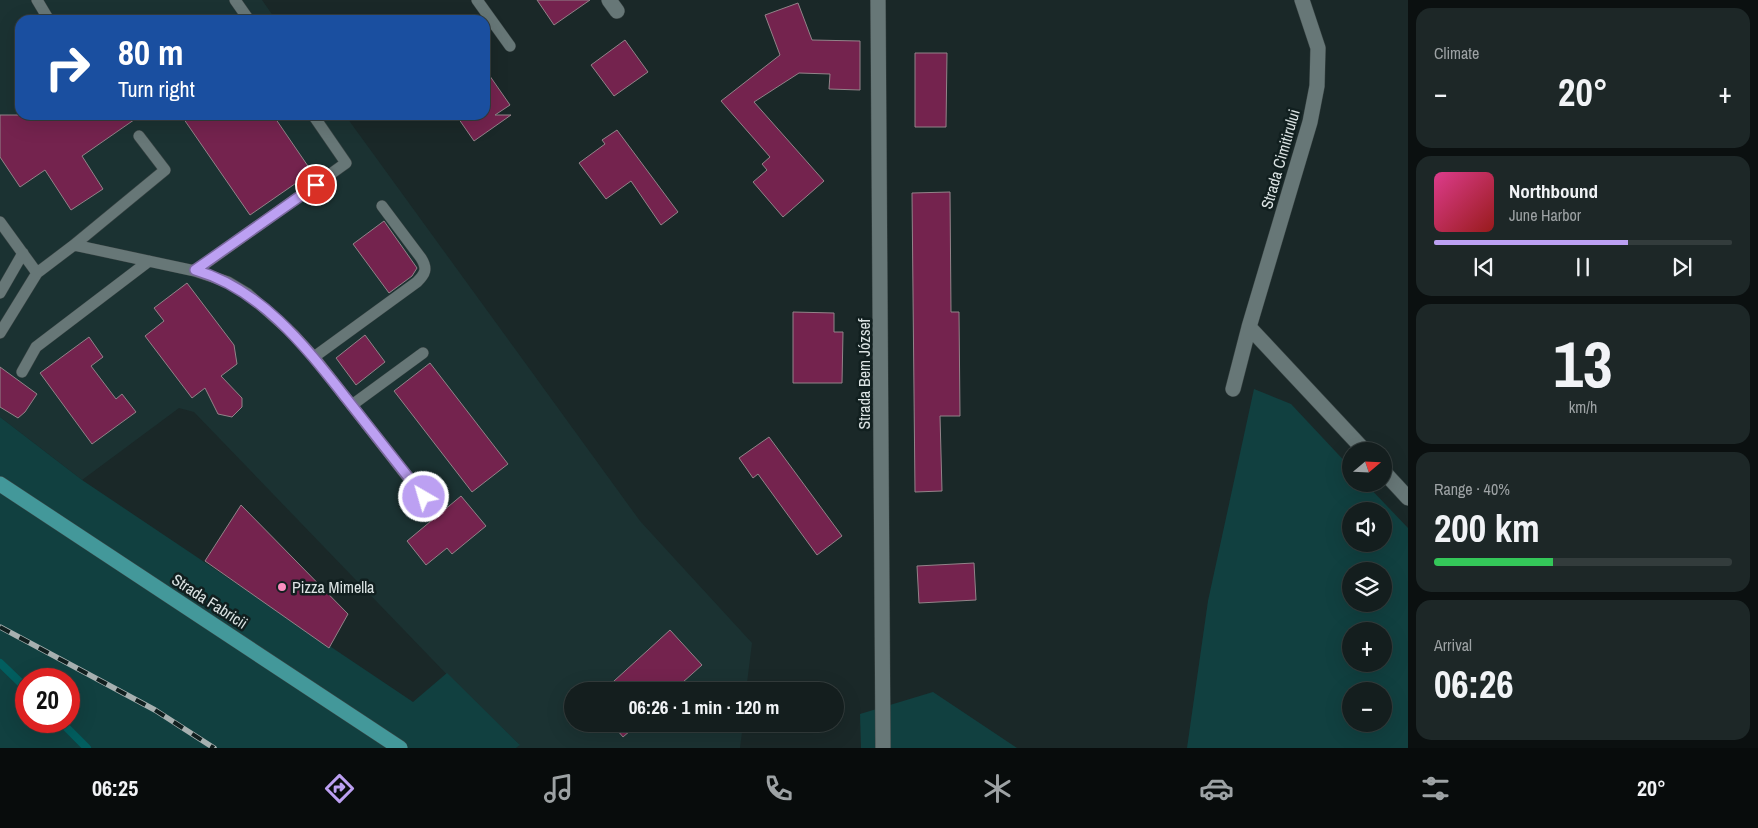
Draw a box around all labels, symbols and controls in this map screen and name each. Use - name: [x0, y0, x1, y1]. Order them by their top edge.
- text: 80 m: [118, 29, 183, 76]
- icon: right: [35, 35, 100, 100]
- text: Climate: [1434, 42, 1479, 64]
- text: 20°: [1558, 67, 1608, 118]
- text: Turn right: [118, 74, 195, 104]
- text: −: [1434, 74, 1447, 112]
- text: +: [1719, 74, 1732, 112]
- street label: Strada Cimitirului: [1255, 107, 1305, 211]
- pin: [295, 164, 337, 206]
- icon: arrive: [302, 171, 330, 199]
- text: Northbound: [1509, 178, 1598, 204]
- text: June Harbor: [1509, 204, 1581, 226]
- icon: previous: [1470, 253, 1498, 281]
- icon: pause: [1569, 253, 1597, 281]
- icon: next: [1668, 253, 1696, 281]
- street label: Strada Bem József: [853, 318, 875, 429]
- text: 13: [1553, 320, 1613, 407]
- text: km/h: [1569, 396, 1597, 418]
- north arrow: [1342, 442, 1392, 492]
- map controls: [1342, 442, 1392, 732]
- position arrow: [397, 470, 449, 522]
- text: Range · 40%: [1434, 478, 1510, 500]
- button: sound: [1342, 502, 1392, 552]
- text: 200 km: [1434, 503, 1540, 554]
- button: layers: [1342, 562, 1392, 612]
- street label: Strada Fabricii: [168, 568, 252, 634]
- place label: Pizza Mimella: [292, 576, 375, 598]
- marker: Pizza Mimella: [276, 581, 288, 593]
- button: +: [1342, 622, 1392, 672]
- text: Arrival: [1434, 634, 1472, 656]
- text: 06:26: [1434, 659, 1514, 710]
- speed limit sign: 20: [15, 668, 80, 733]
- button: −: [1342, 682, 1392, 732]
- text: 06:26 · 1 min · 120 m: [629, 694, 779, 720]
- icon: directions: [322, 771, 357, 806]
- icon: music: [541, 771, 576, 806]
- icon: phone: [761, 771, 796, 806]
- icon: climate: [980, 771, 1015, 806]
- icon: car: [1199, 771, 1234, 806]
- icon: filters: [1418, 771, 1453, 806]
- text: 06:25: [92, 773, 138, 803]
- text: 20°: [1637, 773, 1666, 803]

